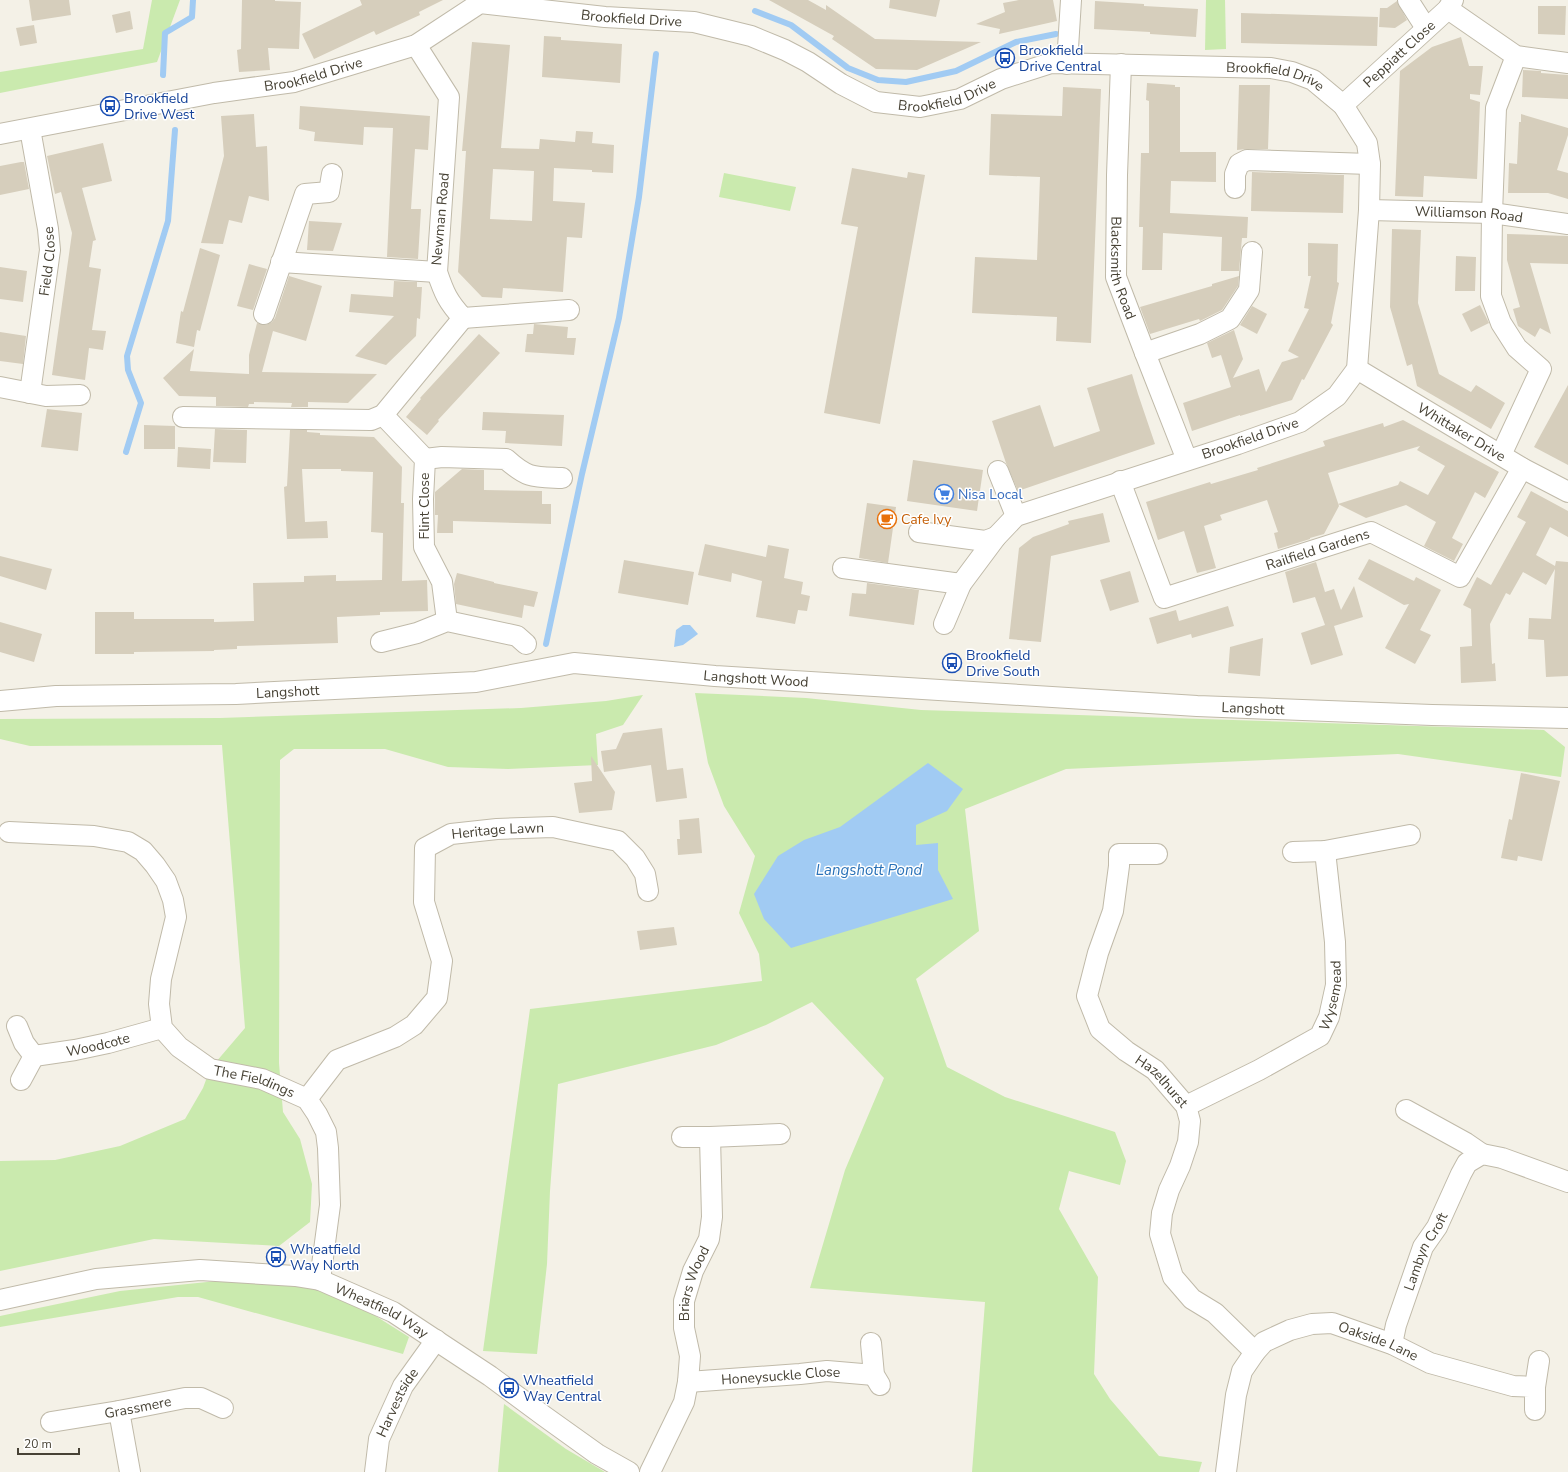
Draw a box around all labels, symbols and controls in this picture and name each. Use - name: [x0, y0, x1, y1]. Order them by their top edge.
- street label: Brookfield Drive: [580, 5, 683, 31]
- street label: Peppiatt Close: [1359, 16, 1440, 92]
- place label: Brookfield Drive Central: [1019, 41, 1102, 76]
- bus stop icon: Brookfield Drive Central: [994, 47, 1016, 69]
- street label: Brookfield Drive: [263, 53, 365, 96]
- street label: Brookfield Drive: [1226, 58, 1328, 96]
- street label: Brookfield Drive: [897, 74, 999, 117]
- place label: Brookfield Drive West: [124, 89, 195, 124]
- bus stop icon: Brookfield Drive West: [99, 95, 121, 117]
- street label: Newman Road: [427, 172, 454, 266]
- street label: Williamson Road: [1415, 202, 1524, 227]
- street label: Blacksmith Road: [1106, 216, 1140, 322]
- street label: Field Close: [35, 226, 60, 297]
- street label: Whittaker Drive: [1414, 398, 1509, 466]
- street label: Brookfield Drive: [1199, 413, 1301, 464]
- street label: Flint Close: [415, 473, 434, 539]
- supermarket icon: Nisa Local: [933, 483, 955, 505]
- place label: Nisa Local: [958, 485, 1024, 504]
- cafe icon: Cafe Ivy: [876, 508, 898, 530]
- place label: Cafe Ivy: [901, 510, 952, 529]
- street label: Railfield Gardens: [1263, 524, 1372, 575]
- place label: Brookfield Drive South: [966, 646, 1040, 681]
- bus stop icon: Brookfield Drive South: [941, 652, 963, 674]
- street label: Langshott Wood: [703, 666, 809, 692]
- street label: Langshott: [256, 681, 320, 703]
- street label: Langshott: [1221, 698, 1285, 719]
- street label: Heritage Lawn: [451, 818, 544, 844]
- water label: Langshott Pond: [816, 860, 922, 880]
- street label: Wysemead: [1315, 960, 1346, 1034]
- street label: Woodcote: [65, 1028, 132, 1061]
- street label: Hazelhurst: [1131, 1051, 1192, 1112]
- street label: The Fieldings: [212, 1061, 298, 1103]
- street label: Lambyn Croft: [1400, 1209, 1452, 1293]
- place label: Wheatfield Way North: [290, 1240, 361, 1275]
- street label: Briars Wood: [675, 1243, 714, 1321]
- bus stop icon: Wheatfield Way North: [265, 1246, 287, 1268]
- street label: Wheatfield Way: [332, 1279, 433, 1343]
- street label: Oakside Lane: [1336, 1317, 1421, 1366]
- street label: Honeysuckle Close: [721, 1362, 841, 1390]
- street label: Harvestside: [372, 1364, 423, 1440]
- place label: Wheatfield Way Central: [523, 1371, 602, 1406]
- bus stop icon: Wheatfield Way Central: [498, 1377, 520, 1399]
- street label: Grassmere: [103, 1392, 173, 1423]
- scale bar: [18, 1430, 79, 1456]
- text: 20 m: [24, 1436, 52, 1452]

